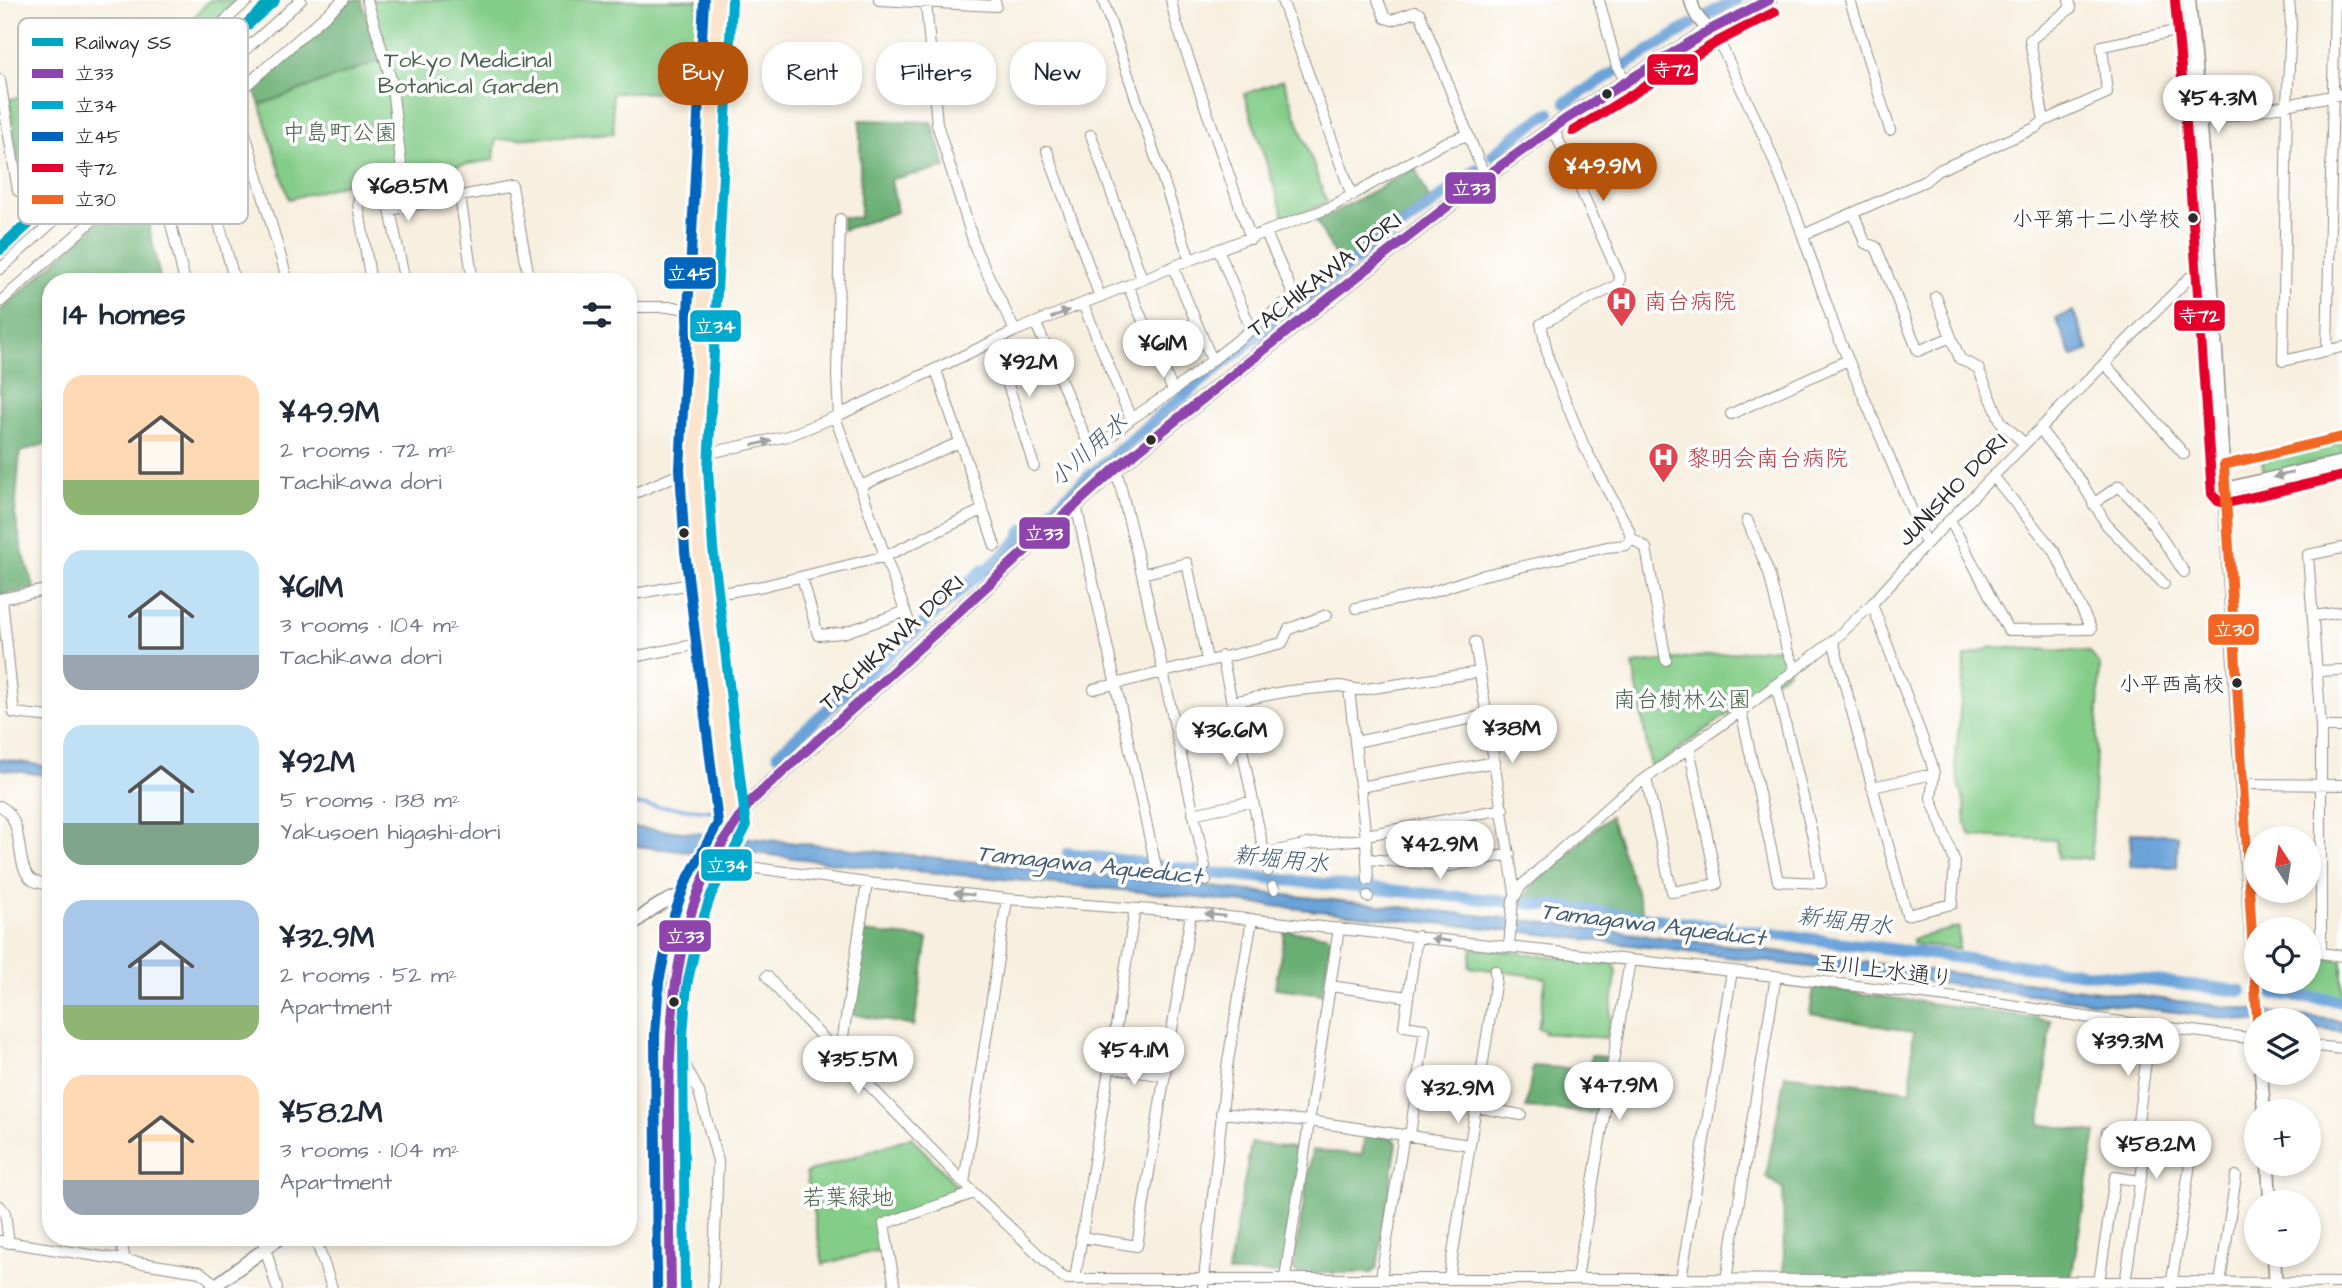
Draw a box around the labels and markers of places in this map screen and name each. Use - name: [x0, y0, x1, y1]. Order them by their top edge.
- pin: ¥54.3M: [2161, 76, 2275, 135]
- unlabelled marker: [1600, 87, 1614, 101]
- pin: ¥49.9M: [1546, 144, 1660, 203]
- pin: ¥68.5M: [351, 164, 465, 223]
- place label: 小平第十二小学校: [2012, 205, 2180, 234]
- marker: 小平第十二小学校: [2186, 211, 2200, 225]
- hospital icon: 南台病院: [1604, 284, 1638, 328]
- place label: 南台病院: [1644, 286, 1736, 318]
- pin: ¥61M: [1122, 320, 1204, 380]
- pin: ¥92M: [988, 340, 1070, 399]
- unlabelled marker: [1144, 433, 1158, 447]
- hospital icon: 黎明会南台病院: [1647, 441, 1681, 485]
- place label: 黎明会南台病院: [1687, 443, 1848, 475]
- unlabelled marker: [677, 526, 691, 540]
- place label: 小平西高校: [2119, 670, 2224, 699]
- marker: 小平西高校: [2230, 676, 2244, 690]
- pin: ¥38M: [1471, 706, 1553, 765]
- pin: ¥36.6M: [1173, 708, 1287, 767]
- pin: ¥42.9M: [1383, 822, 1497, 881]
- unlabelled marker: [667, 995, 681, 1009]
- pin: ¥39.3M: [2071, 1018, 2185, 1078]
- pin: ¥54.1M: [1077, 1028, 1191, 1087]
- pin: ¥35.5M: [801, 1036, 915, 1096]
- pin: ¥47.9M: [1562, 1062, 1676, 1122]
- pin: ¥32.9M: [1401, 1066, 1515, 1125]
- pin: ¥58.2M: [2099, 1122, 2213, 1181]

